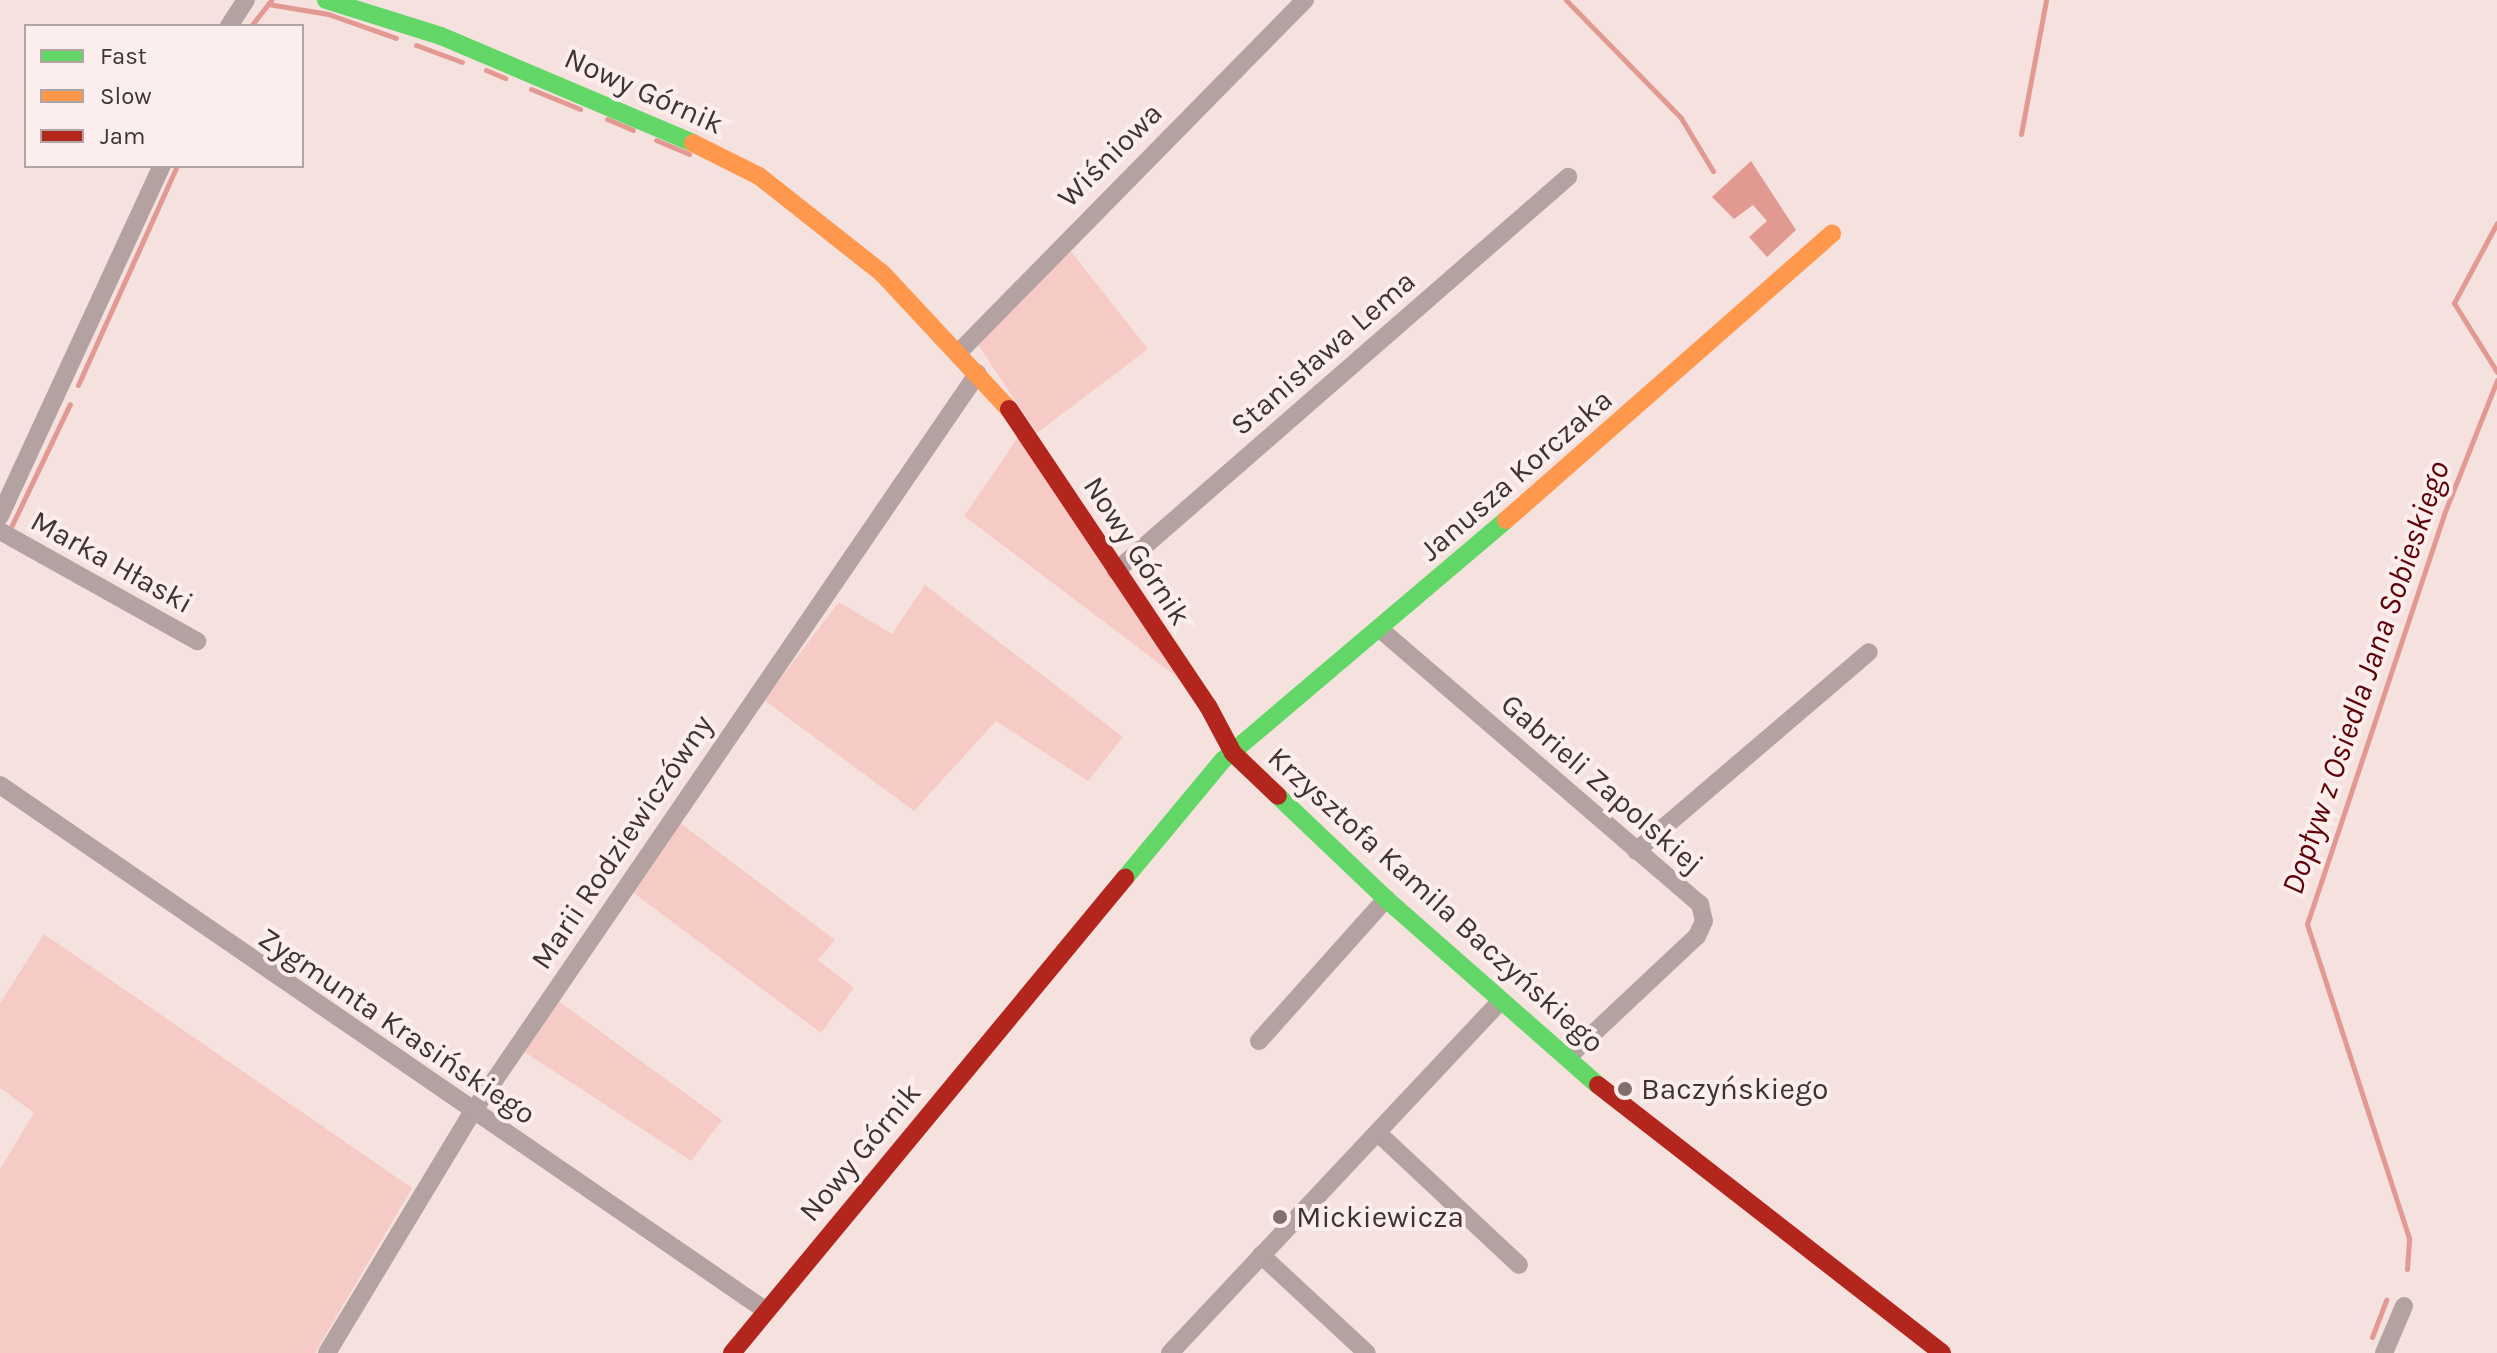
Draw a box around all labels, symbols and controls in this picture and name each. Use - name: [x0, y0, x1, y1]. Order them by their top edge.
- legend: [24, 24, 304, 168]
- street label: Nowy Górnik: [559, 40, 729, 142]
- text: Fast: [100, 42, 147, 70]
- text: Slow: [100, 82, 152, 110]
- street label: Wiśniowa: [1050, 95, 1170, 215]
- text: Jam: [100, 122, 145, 150]
- street label: Stanisława Lema: [1223, 263, 1423, 443]
- street label: Janusza Korczaka: [1412, 381, 1620, 569]
- water label: Dopływ z Osiedla Jana Sobieskiego: [2274, 456, 2458, 900]
- street label: Nowy Górnik: [1076, 470, 1198, 632]
- street label: Marka Hłaski: [25, 503, 199, 621]
- street label: Gabrieli Zapolskiej: [1493, 686, 1711, 882]
- street label: Marii Rodziewiczówny: [523, 708, 721, 976]
- street label: Krzysztofa Kamila Baczyńskiego: [1260, 739, 1612, 1061]
- street label: Zygmunta Krasińskiego: [252, 920, 542, 1132]
- place label: Baczyńskiego: [1641, 1071, 1828, 1107]
- street label: Nowy Górnik: [791, 1075, 929, 1229]
- marker: Baczyńskiego: [1616, 1080, 1634, 1098]
- place label: Mickiewicza: [1296, 1199, 1464, 1235]
- marker: Mickiewicza: [1271, 1208, 1289, 1226]

